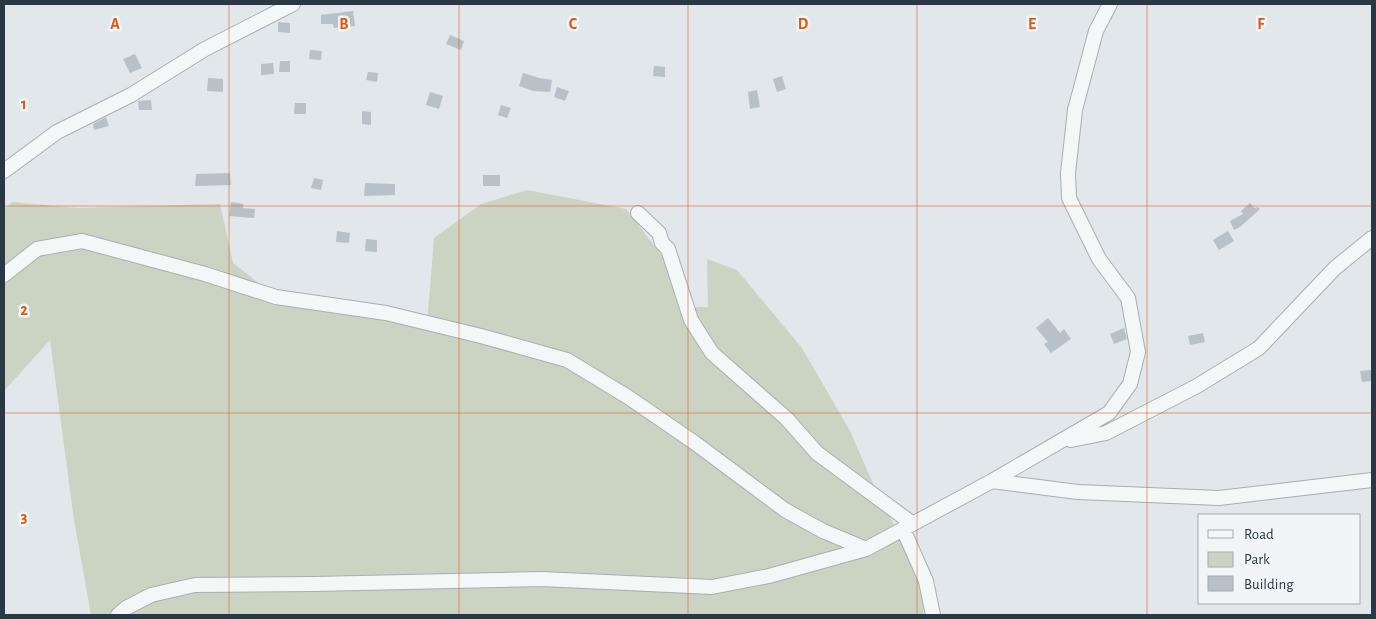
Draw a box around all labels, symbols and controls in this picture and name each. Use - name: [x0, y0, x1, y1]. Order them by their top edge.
- text: A: [110, 16, 120, 32]
- text: B: [339, 16, 349, 32]
- text: C: [569, 16, 578, 32]
- text: D: [798, 16, 809, 32]
- text: E: [1028, 16, 1036, 32]
- text: F: [1257, 16, 1265, 32]
- text: 1: [21, 96, 27, 112]
- text: 2: [20, 302, 28, 318]
- text: 3: [21, 509, 28, 525]
- legend: [1198, 514, 1361, 604]
- text: Road: [1244, 527, 1274, 542]
- text: Park: [1244, 552, 1270, 567]
- text: Building: [1244, 577, 1294, 592]

